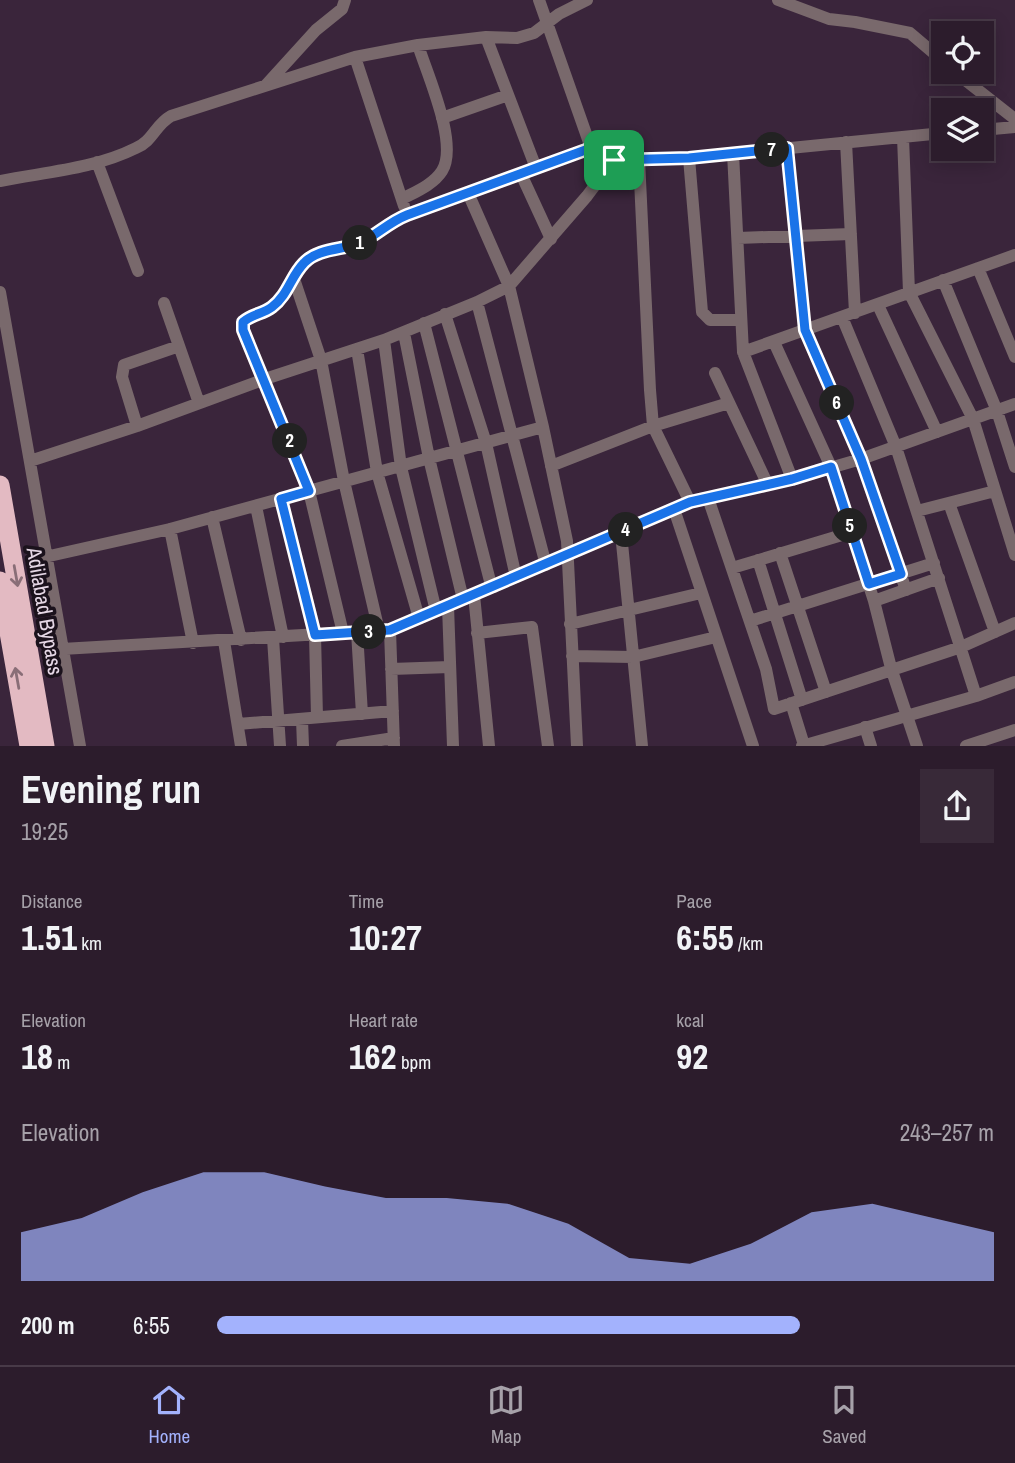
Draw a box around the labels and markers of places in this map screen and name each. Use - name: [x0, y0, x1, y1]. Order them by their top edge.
- pin: [584, 130, 644, 190]
- pin: 7: [754, 132, 790, 168]
- pin: 1: [342, 226, 378, 260]
- pin: 6: [820, 386, 854, 420]
- pin: 2: [272, 424, 308, 458]
- pin: 5: [832, 508, 868, 544]
- pin: 4: [608, 512, 644, 548]
- pin: 3: [352, 614, 386, 650]

